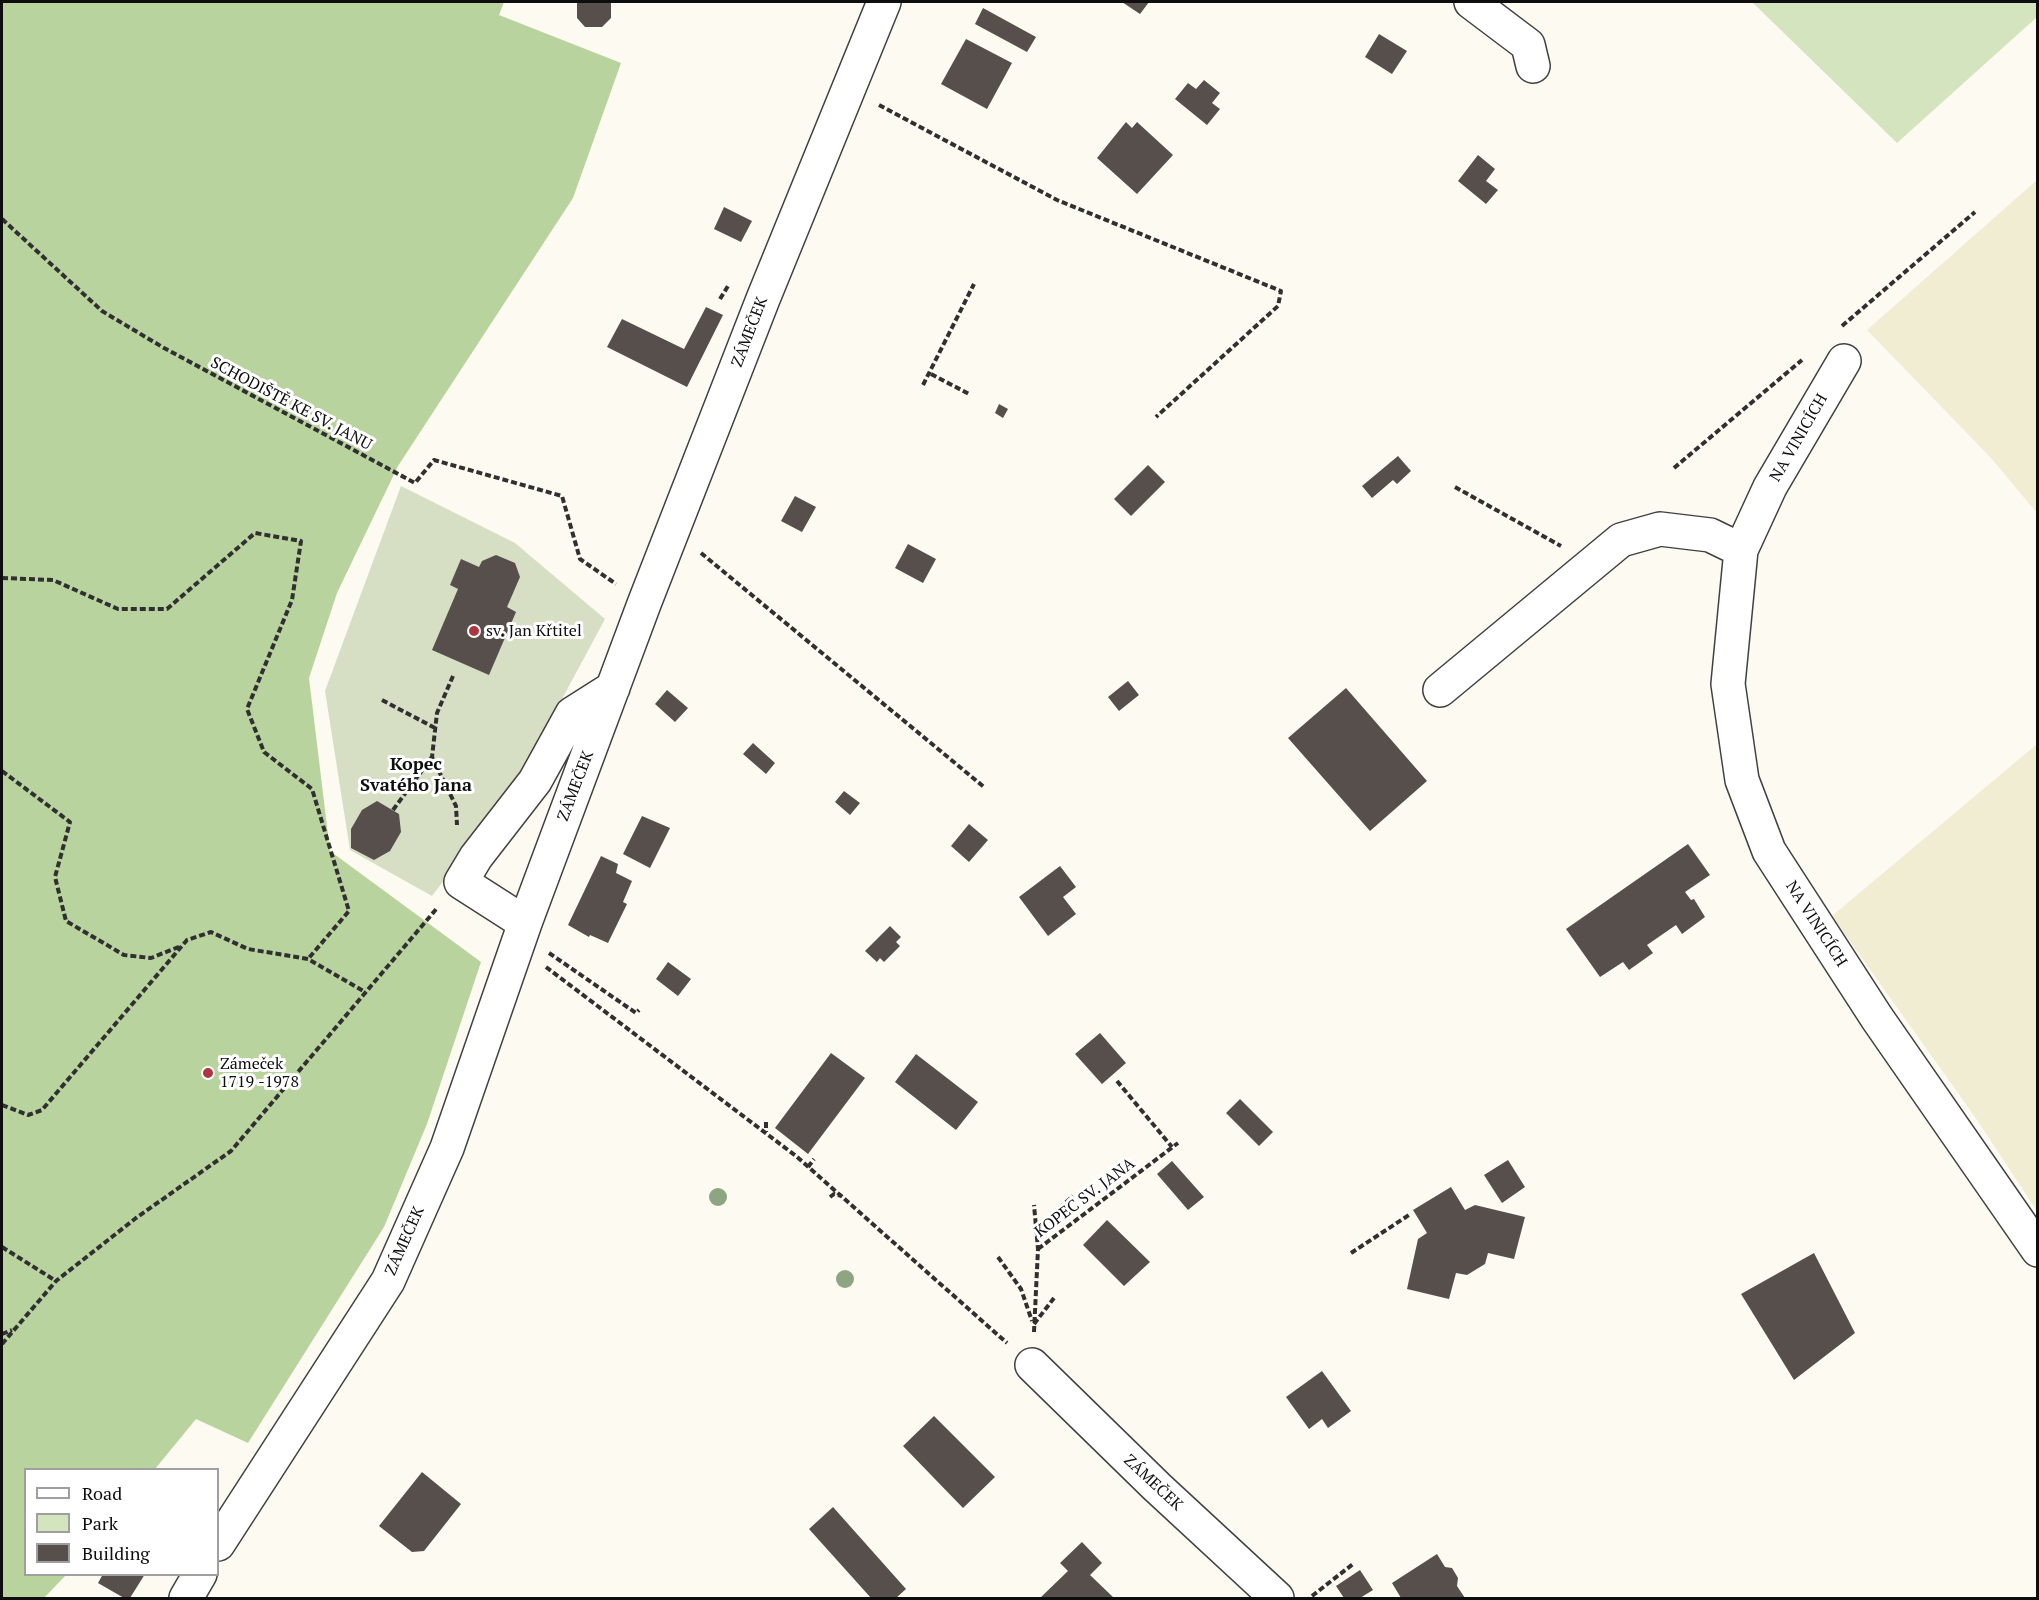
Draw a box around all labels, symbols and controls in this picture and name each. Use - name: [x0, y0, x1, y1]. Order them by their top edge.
- street label: ZÁMEČEK: [728, 294, 772, 370]
- street label: SCHODIŠTĚ KE SV. JANU: [207, 353, 375, 455]
- street label: NA VINICÍCH: [1766, 391, 1832, 485]
- place label: sv. Jan Křtitel: [486, 621, 582, 641]
- marker: sv. Jan Křtitel: [467, 624, 481, 638]
- street label: ZÁMEČEK: [554, 748, 598, 824]
- district label: Kopec Svatého Jana: [360, 754, 472, 796]
- street label: NA VINICÍCH: [1781, 878, 1851, 970]
- place label: Zámeček 1719 -1978: [220, 1054, 299, 1092]
- marker: Zámeček 1719 -1978: [201, 1066, 215, 1080]
- street label: KOPEC SV. JANA: [1031, 1154, 1139, 1242]
- street label: ZÁMEČEK: [381, 1204, 429, 1278]
- street label: ZÁMEČEK: [1120, 1451, 1186, 1515]
- legend: [24, 1468, 219, 1576]
- text: Road: [82, 1481, 122, 1505]
- text: Park: [82, 1511, 118, 1535]
- text: Building: [82, 1541, 150, 1565]

